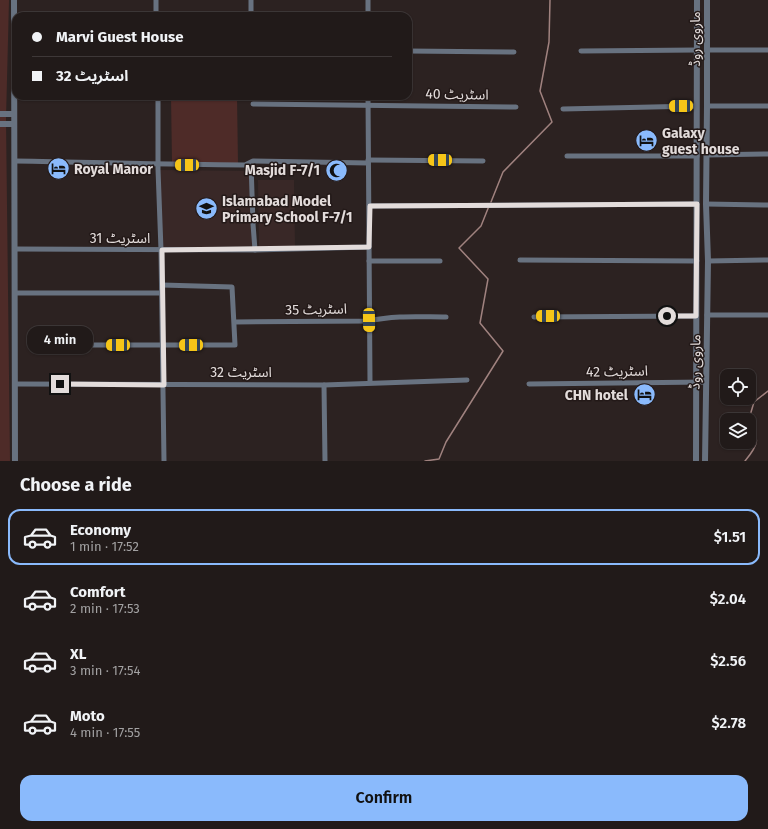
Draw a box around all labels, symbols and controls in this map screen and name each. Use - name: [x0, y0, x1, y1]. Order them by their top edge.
- street label: ماروی روڈ: [687, 11, 704, 67]
- text: Marvi Guest House: [56, 28, 184, 46]
- text: اسٹریٹ 32: [56, 67, 128, 85]
- street label: اسٹریٹ 40: [425, 85, 489, 104]
- car: [669, 100, 693, 112]
- place label: Galaxy guest house: [662, 125, 740, 158]
- hotel icon: Galaxy guest house: [633, 128, 659, 154]
- car: [428, 154, 452, 166]
- hotel icon: Royal Manor: [46, 156, 72, 182]
- mosque icon: Masjid F-7/1: [323, 157, 349, 183]
- car: [175, 159, 199, 171]
- place label: Royal Manor: [74, 161, 153, 178]
- place label: Masjid F-7/1: [245, 162, 320, 179]
- place label: Islamabad Model Primary School F-7/1: [222, 193, 352, 226]
- school or university icon: Islamabad Model Primary School F-7/1: [194, 196, 220, 222]
- street label: اسٹریٹ 31: [90, 230, 150, 247]
- street label: اسٹریٹ 35: [285, 300, 347, 319]
- route start: [658, 307, 676, 325]
- car: [363, 308, 375, 332]
- car: [536, 310, 560, 322]
- callout: 4 min: [27, 326, 93, 354]
- text: 4 min: [44, 332, 76, 347]
- street label: ماروی روڈ: [687, 334, 704, 390]
- car: [106, 339, 130, 351]
- car: [179, 339, 203, 351]
- street label: اسٹریٹ 42: [586, 362, 648, 381]
- street label: اسٹریٹ 32: [210, 364, 272, 381]
- map controls: [720, 369, 756, 449]
- button: locate: [720, 369, 756, 405]
- route end: [51, 375, 69, 393]
- hotel icon: CHN hotel: [631, 382, 657, 408]
- place label: CHN hotel: [565, 387, 629, 404]
- button: layers: [720, 413, 756, 449]
- text: Choose a ride: [20, 474, 132, 496]
- icon: car: [22, 519, 58, 555]
- text: Economy: [70, 521, 131, 539]
- text: $1.51: [714, 528, 746, 546]
- text: 1 min · 17:52: [70, 539, 139, 554]
- icon: car: [22, 581, 58, 617]
- text: Comfort: [70, 583, 126, 601]
- text: $2.04: [710, 590, 746, 608]
- text: 2 min · 17:53: [70, 601, 140, 616]
- icon: car: [22, 643, 58, 679]
- text: XL: [70, 645, 86, 663]
- text: $2.56: [710, 652, 746, 670]
- text: 3 min · 17:54: [70, 663, 140, 678]
- icon: car: [22, 705, 58, 741]
- text: Moto: [70, 707, 105, 725]
- text: $2.78: [711, 714, 746, 732]
- text: 4 min · 17:55: [70, 725, 140, 740]
- button: Confirm: [20, 775, 748, 821]

